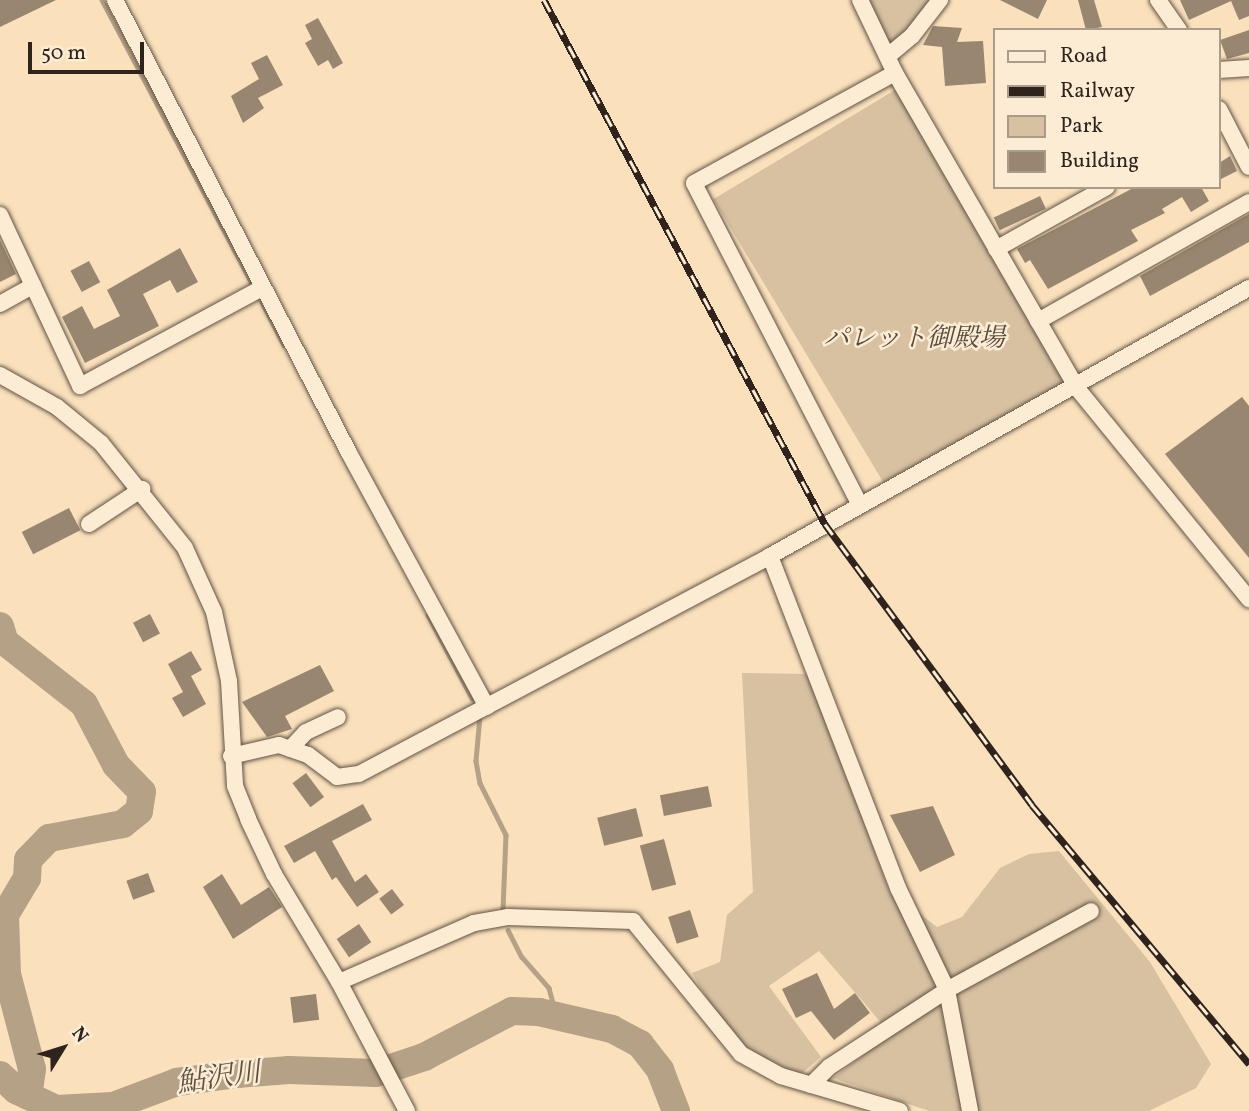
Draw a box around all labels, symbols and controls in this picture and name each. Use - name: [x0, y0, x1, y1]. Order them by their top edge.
- scale bar: [32, 28, 147, 72]
- legend: [993, 28, 1221, 189]
- text: 50 m: [41, 39, 86, 68]
- text: Road: [1060, 42, 1107, 71]
- text: Railway: [1060, 77, 1135, 106]
- text: Park: [1060, 112, 1103, 141]
- text: Building: [1060, 147, 1139, 176]
- park label: パレット御殿場: [823, 324, 1005, 356]
- north arrow: [28, 1013, 98, 1083]
- text: N: [65, 1022, 94, 1049]
- water label: 鮎沢川: [175, 1057, 263, 1101]

